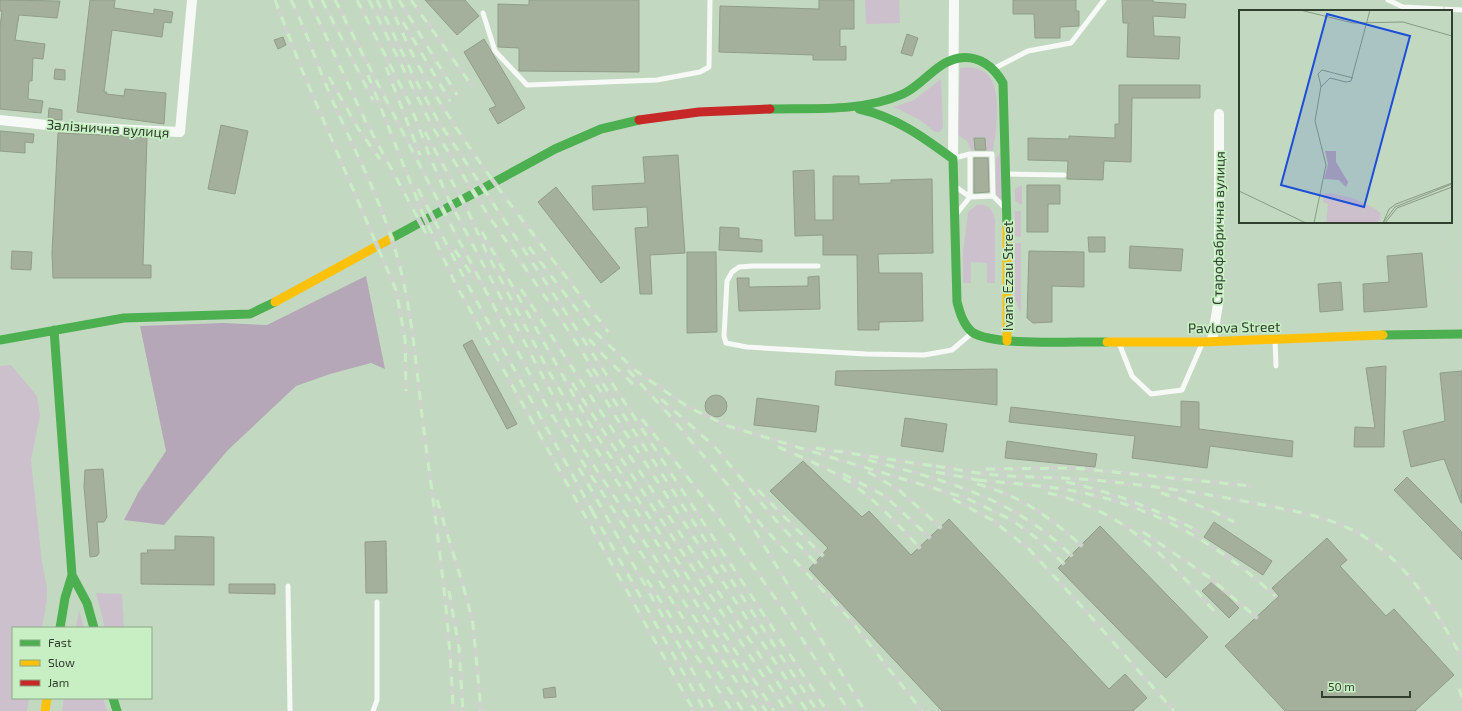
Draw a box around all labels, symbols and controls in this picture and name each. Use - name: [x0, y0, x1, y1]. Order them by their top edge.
- inset map: [1239, 10, 1452, 223]
- street label: Залізнична вулиця: [46, 115, 170, 141]
- street label: Старофабрична вулиця: [1208, 151, 1228, 305]
- street label: Ivana Ezau Street: [999, 221, 1016, 331]
- street label: Pavlova Street: [1188, 318, 1280, 336]
- legend: [12, 627, 152, 699]
- text: Fast: [48, 635, 72, 649]
- text: Slow: [48, 655, 75, 669]
- scale bar: [1322, 673, 1410, 699]
- text: Jam: [48, 675, 69, 689]
- text: 50 m: [1328, 679, 1355, 693]

